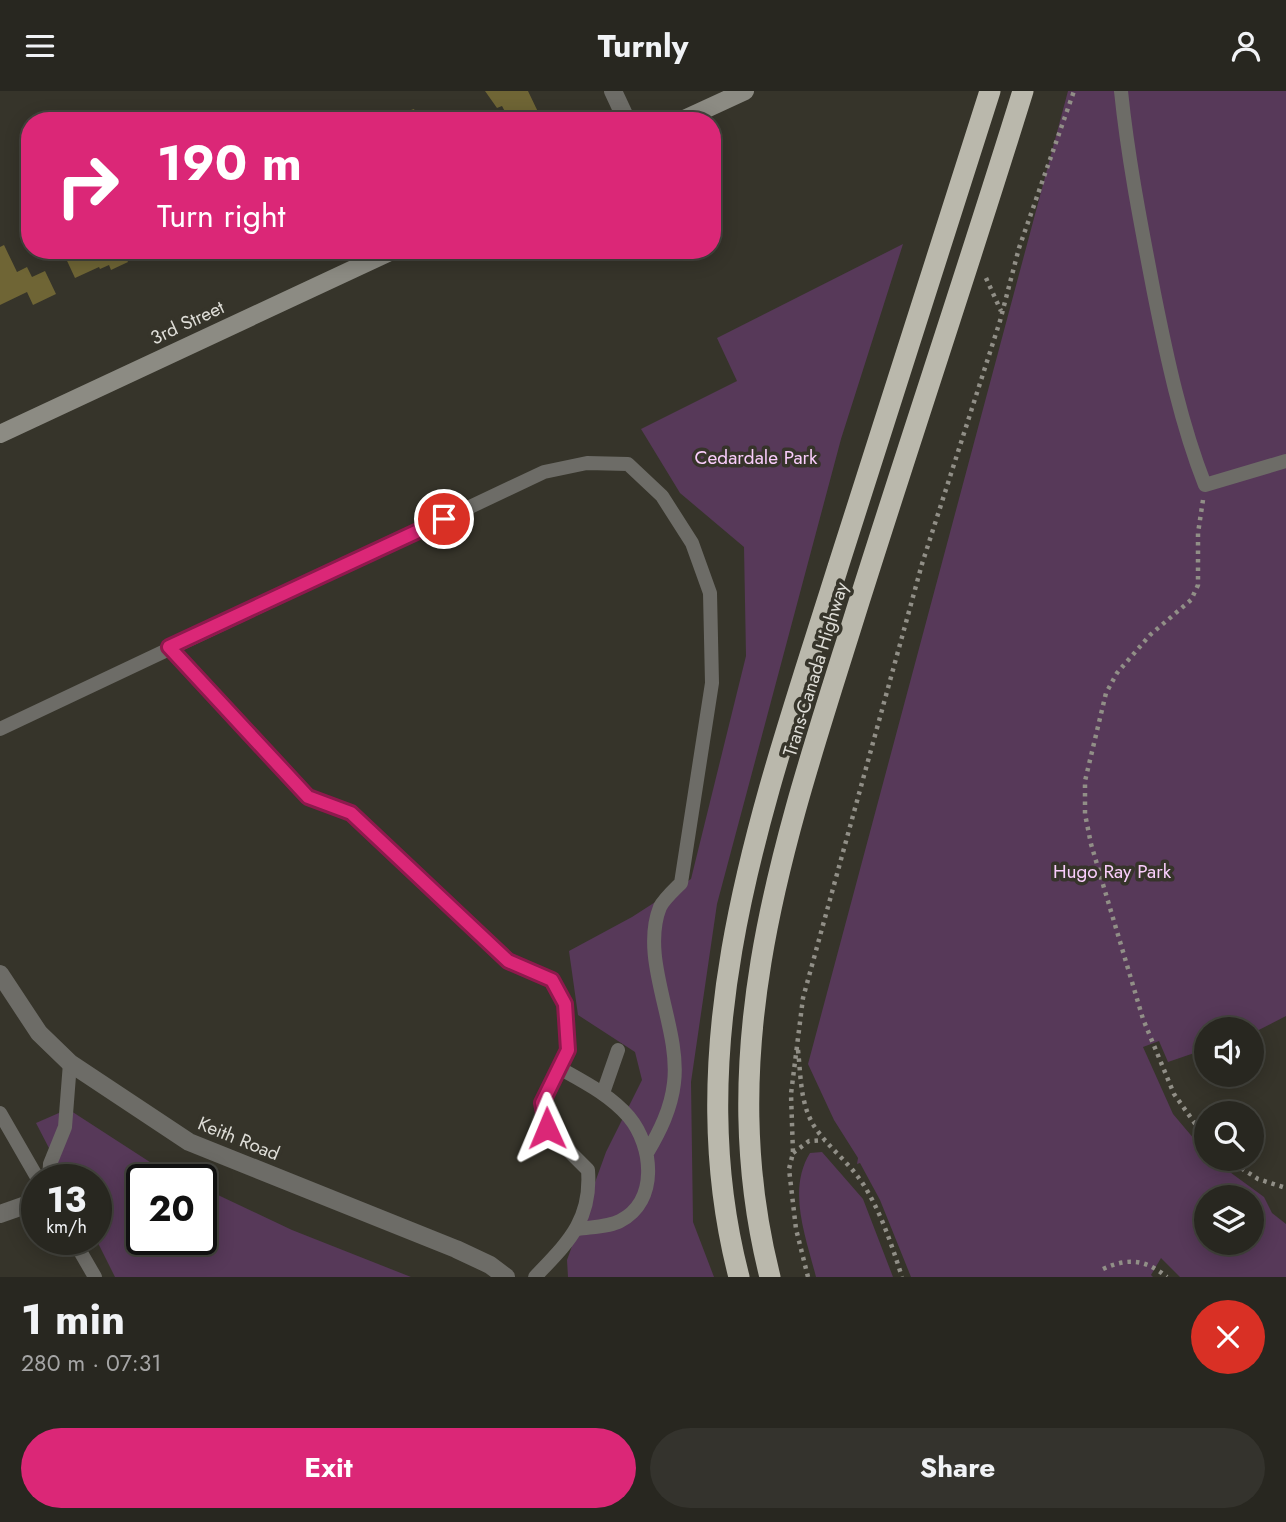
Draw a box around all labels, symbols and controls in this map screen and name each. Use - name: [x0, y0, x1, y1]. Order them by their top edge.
- text: Turnly: [598, 23, 688, 69]
- icon: menu: [21, 27, 59, 65]
- icon: person: [1227, 27, 1265, 65]
- text: 190 m: [157, 128, 302, 198]
- icon: right: [42, 140, 133, 231]
- text: Turn right: [157, 193, 286, 239]
- street label: 3rd Street: [146, 293, 229, 351]
- park label: Cedardale Park: [695, 444, 818, 471]
- pin: [414, 489, 474, 549]
- icon: arrive: [425, 500, 463, 538]
- street label: Trans-Canada Highway: [776, 578, 855, 760]
- park label: Hugo Ray Park: [1053, 858, 1172, 885]
- map controls: [1194, 1017, 1264, 1255]
- button: sound: [1194, 1017, 1264, 1087]
- position arrow: [510, 1091, 584, 1165]
- button: search: [1194, 1101, 1264, 1171]
- street label: Keith Road: [194, 1110, 284, 1167]
- speed limit sign: 20: [126, 1164, 217, 1255]
- text: 13: [47, 1175, 86, 1225]
- button: layers: [1194, 1185, 1264, 1255]
- text: km/h: [46, 1214, 87, 1240]
- text: 1 min: [21, 1289, 125, 1350]
- button: close: [1191, 1300, 1265, 1374]
- text: 280 m · 07:31: [21, 1346, 162, 1380]
- button: Exit: [21, 1428, 636, 1508]
- button: Share: [650, 1428, 1265, 1508]

